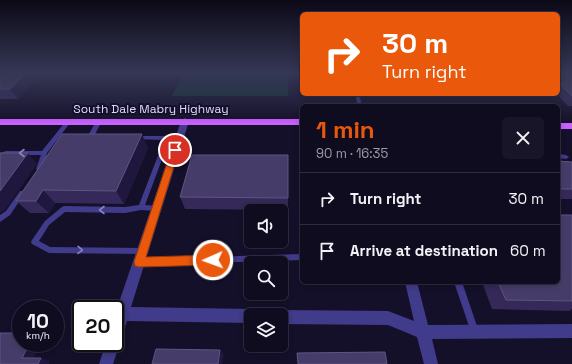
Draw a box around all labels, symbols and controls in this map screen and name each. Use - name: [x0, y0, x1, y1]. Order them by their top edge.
- text: 30 m: [382, 25, 448, 61]
- icon: right: [316, 28, 368, 80]
- text: Turn right: [382, 60, 466, 83]
- street label: South Dale Mabry Highway: [73, 101, 229, 117]
- text: 1 min: [316, 114, 375, 145]
- button: close: [502, 117, 544, 159]
- pin: [158, 133, 192, 167]
- icon: arrive: [164, 139, 186, 161]
- text: 90 m · 16:35: [316, 145, 388, 162]
- one-way arrow: [19, 149, 25, 157]
- icon: right: [316, 188, 338, 210]
- text: Turn right: [350, 189, 421, 208]
- text: 30 m: [509, 189, 544, 208]
- map controls: [244, 204, 288, 352]
- button: sound: [244, 204, 288, 248]
- one-way arrow: [99, 206, 105, 214]
- position arrow: [192, 239, 234, 281]
- icon: arrive: [316, 240, 338, 262]
- text: Arrive at destination: [350, 241, 498, 260]
- text: 60 m: [510, 241, 546, 260]
- one-way arrow: [77, 246, 83, 254]
- button: search: [244, 256, 288, 300]
- speed limit sign: 20: [72, 300, 124, 352]
- text: 10: [27, 308, 49, 334]
- button: layers: [244, 308, 288, 352]
- text: km/h: [26, 329, 50, 342]

